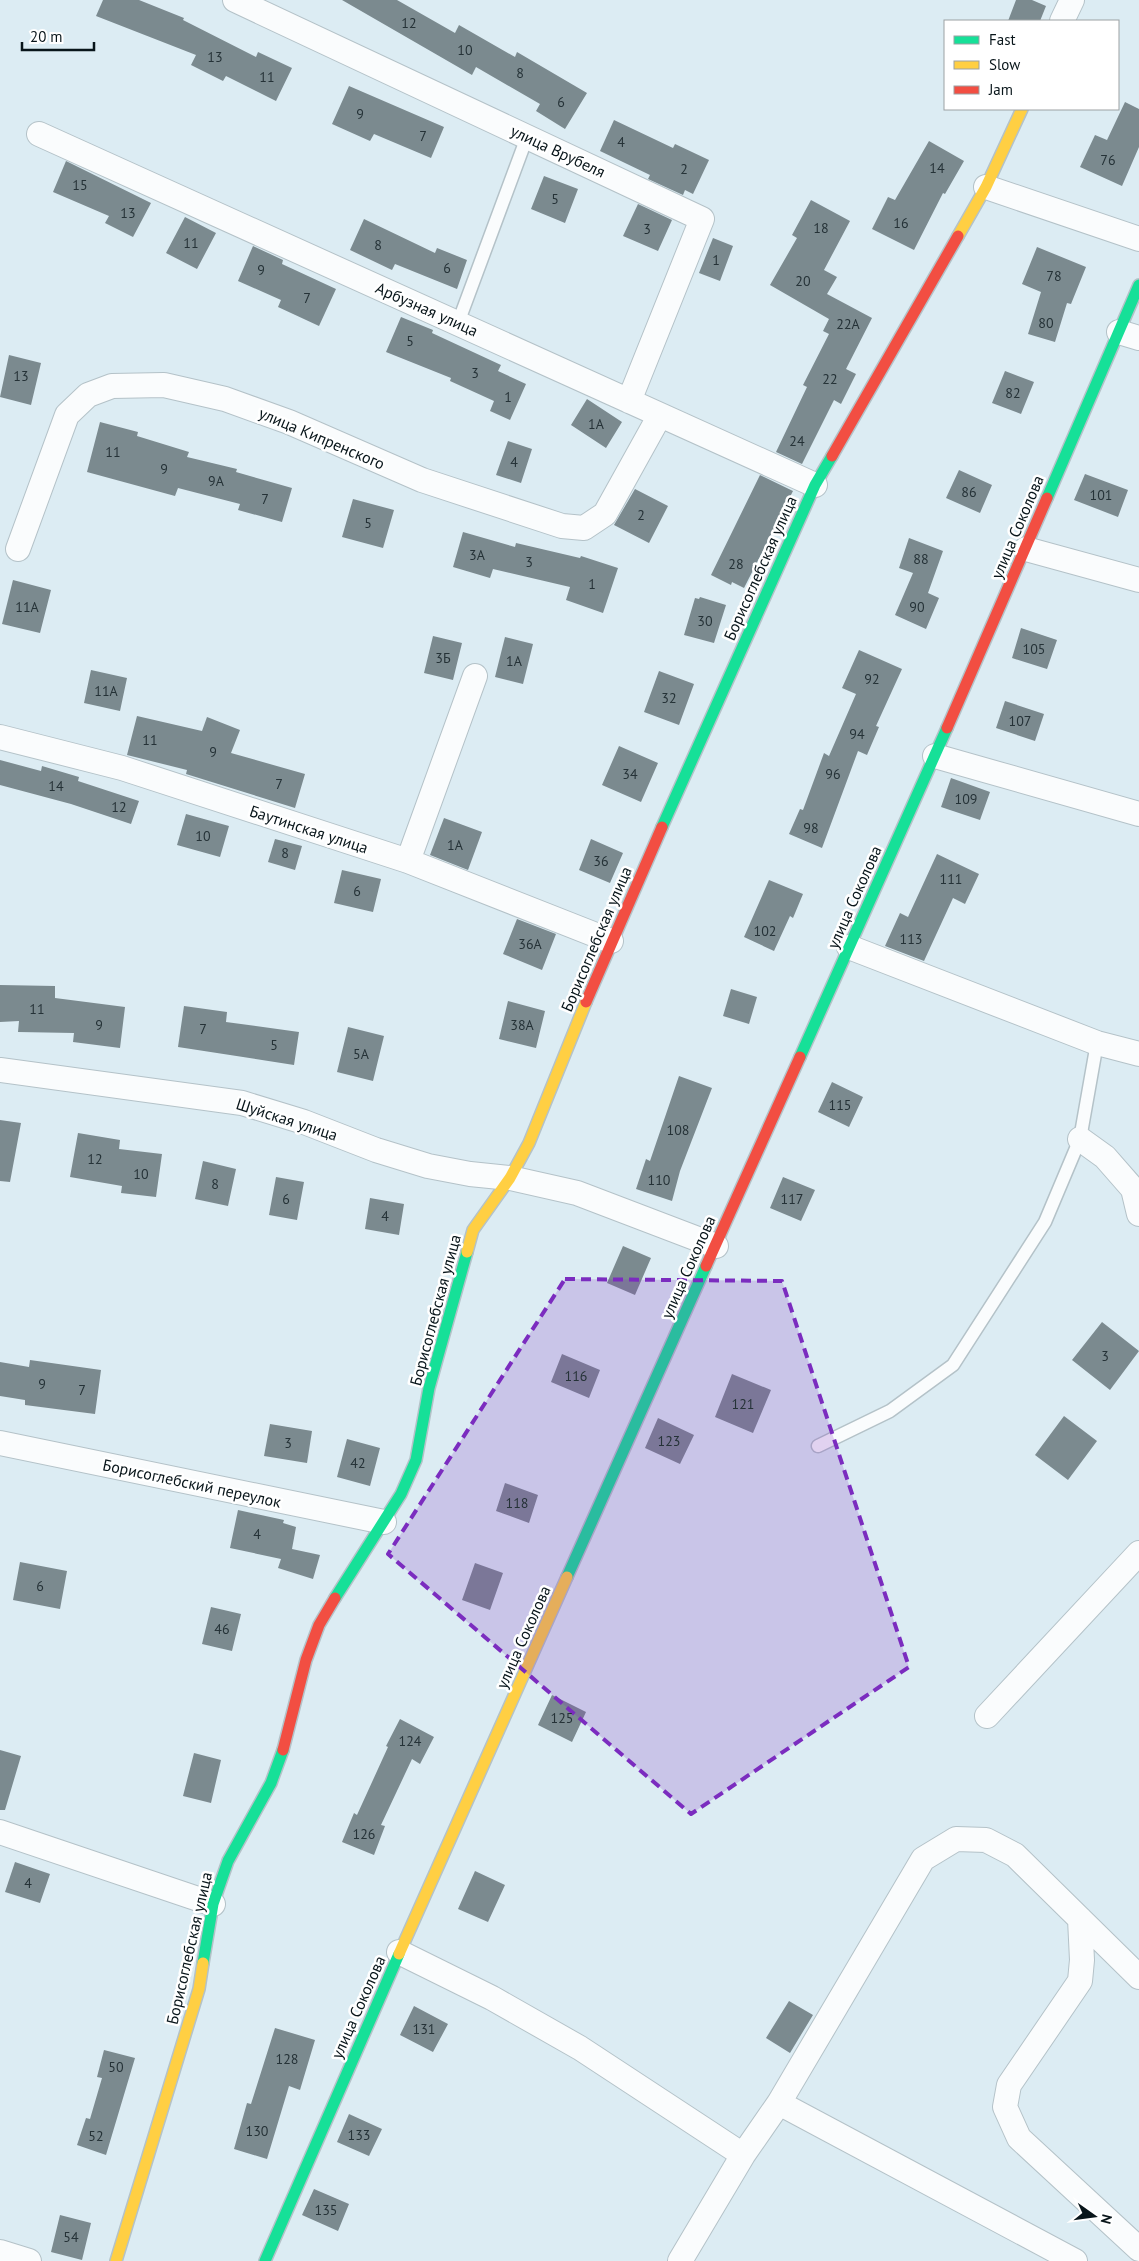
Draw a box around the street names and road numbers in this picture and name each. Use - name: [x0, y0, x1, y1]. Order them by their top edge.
- street label: улица Врубеля: [507, 120, 609, 182]
- street label: Арбузная улица: [373, 277, 481, 341]
- street label: улица Кипренского: [256, 402, 388, 474]
- street label: улица Соколова: [986, 472, 1048, 582]
- street label: Борисоглебская улица: [719, 493, 801, 643]
- street label: Баутинская улица: [247, 800, 371, 858]
- street label: улица Соколова: [822, 842, 886, 952]
- street label: Борисоглебская улица: [556, 863, 636, 1015]
- street label: Шуйская улица: [234, 1093, 340, 1145]
- street label: улица Соколова: [656, 1212, 720, 1322]
- street label: Борисоглебская улица: [405, 1232, 465, 1388]
- street label: Борисоглебский переулок: [101, 1454, 283, 1512]
- street label: улица Соколова: [491, 1582, 555, 1692]
- street label: Борисоглебская улица: [162, 1870, 216, 2026]
- street label: улица Соколова: [326, 1952, 390, 2062]

